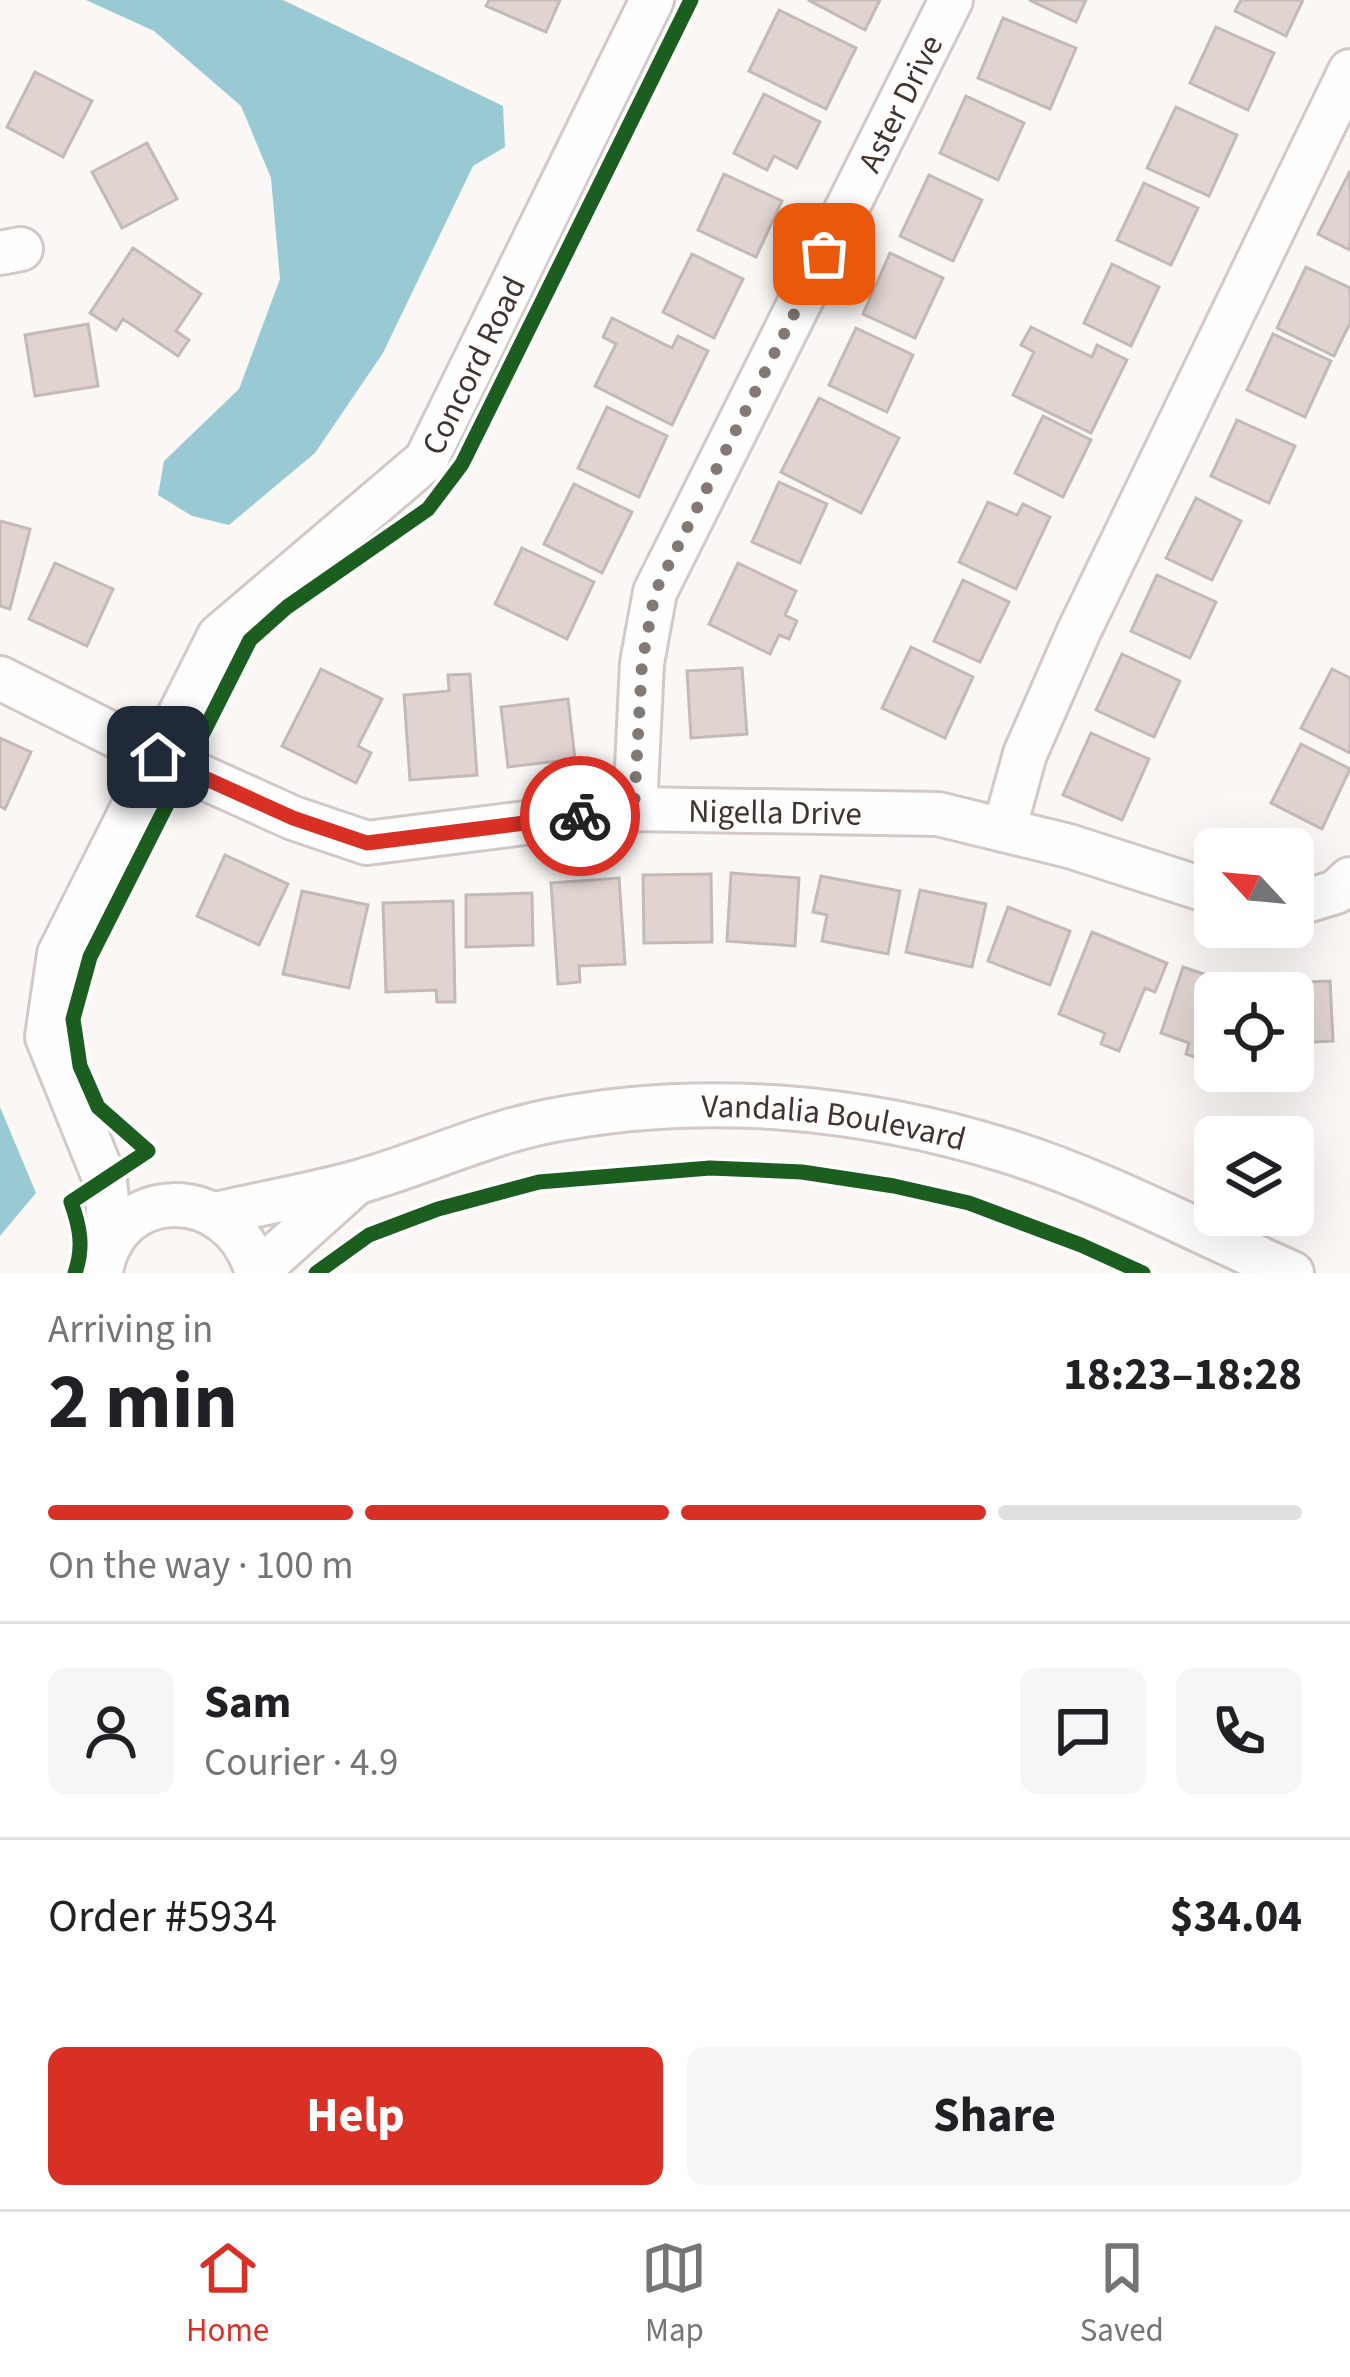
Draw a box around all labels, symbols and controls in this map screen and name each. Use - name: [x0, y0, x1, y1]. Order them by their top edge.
- street label: Aster Drive: [847, 27, 955, 181]
- pin: [773, 203, 875, 305]
- icon: bag: [791, 221, 857, 287]
- street label: Concord Road: [410, 268, 538, 463]
- pin: [107, 706, 209, 808]
- icon: home: [125, 724, 191, 790]
- courier: [520, 756, 640, 876]
- icon: bike: [547, 783, 613, 849]
- street label: Nigella Drive: [688, 788, 862, 838]
- north arrow: [1194, 828, 1314, 948]
- map controls: [1194, 828, 1314, 1236]
- button: locate: [1194, 972, 1314, 1092]
- street label: Vandalia Boulevard: [701, 1083, 971, 1163]
- button: layers: [1194, 1116, 1314, 1236]
- text: Arriving in: [48, 1302, 213, 1358]
- text: 18:23–18:28: [1063, 1343, 1302, 1407]
- text: 2 min: [48, 1347, 238, 1458]
- text: On the way · 100 m: [48, 1538, 354, 1594]
- button: person: [48, 1668, 174, 1794]
- button: chat: [1020, 1668, 1146, 1794]
- button: phone: [1176, 1668, 1302, 1794]
- text: Sam: [204, 1671, 291, 1735]
- text: Courier · 4.9: [204, 1735, 398, 1791]
- text: Order #5934: [48, 1885, 277, 1949]
- text: $34.04: [1170, 1885, 1302, 1949]
- button: Help: [48, 2047, 663, 2185]
- button: Share: [687, 2047, 1302, 2185]
- tab: Home: [186, 2235, 269, 2354]
- tab: Map: [641, 2235, 707, 2354]
- tab: Saved: [1080, 2235, 1164, 2354]

